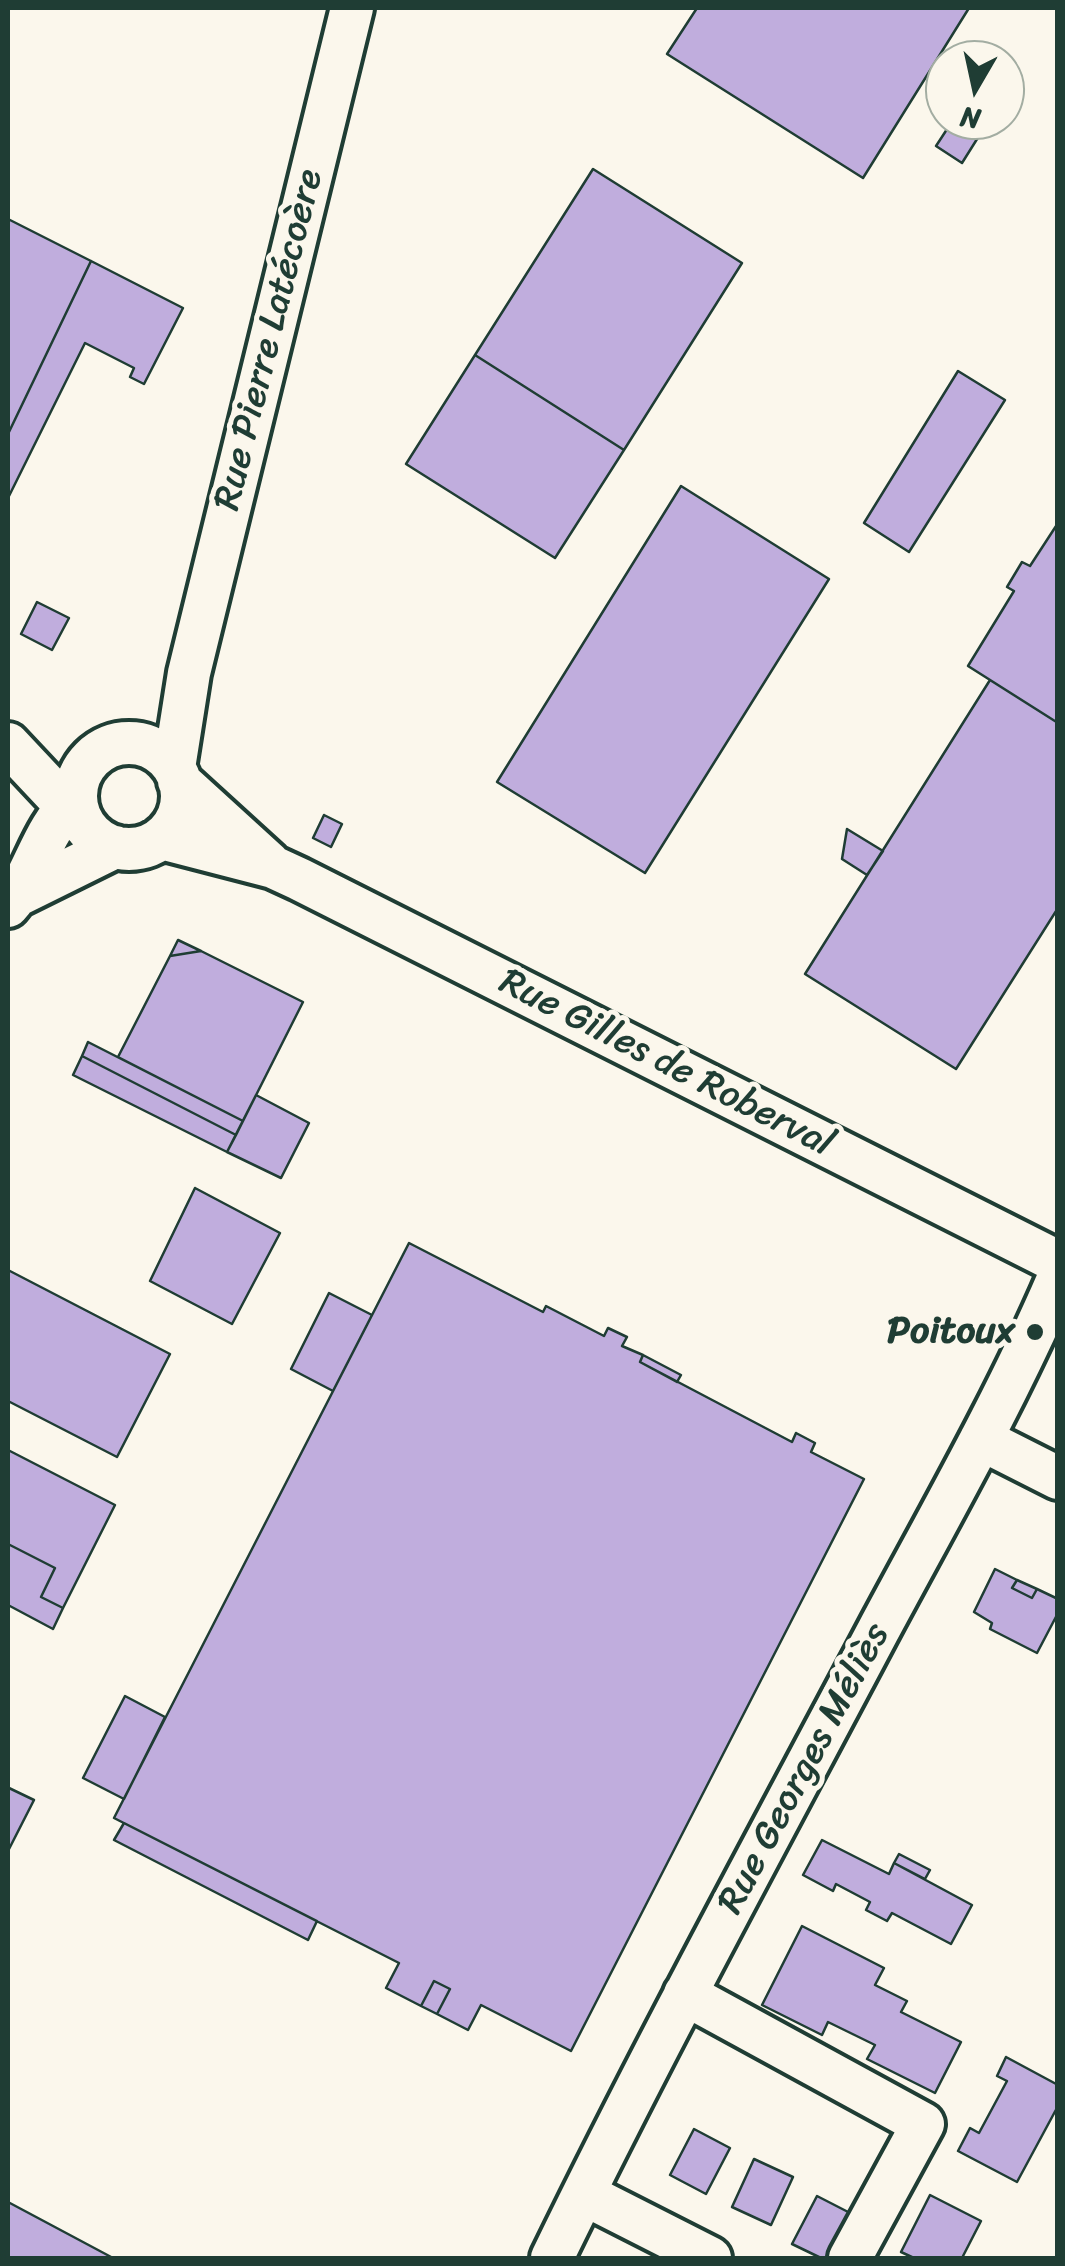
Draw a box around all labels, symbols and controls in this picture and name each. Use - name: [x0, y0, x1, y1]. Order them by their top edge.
- north arrow: [925, 40, 1025, 140]
- text: N: [957, 92, 984, 144]
- street label: Rue Pierre Latécoère: [206, 165, 334, 515]
- street label: Rue Gilles de Roberval: [491, 960, 841, 1168]
- place label: Poitoux: [887, 1309, 1015, 1355]
- marker: Poitoux: [1024, 1321, 1046, 1343]
- street label: Rue Georges Méliès: [709, 1616, 901, 1922]

